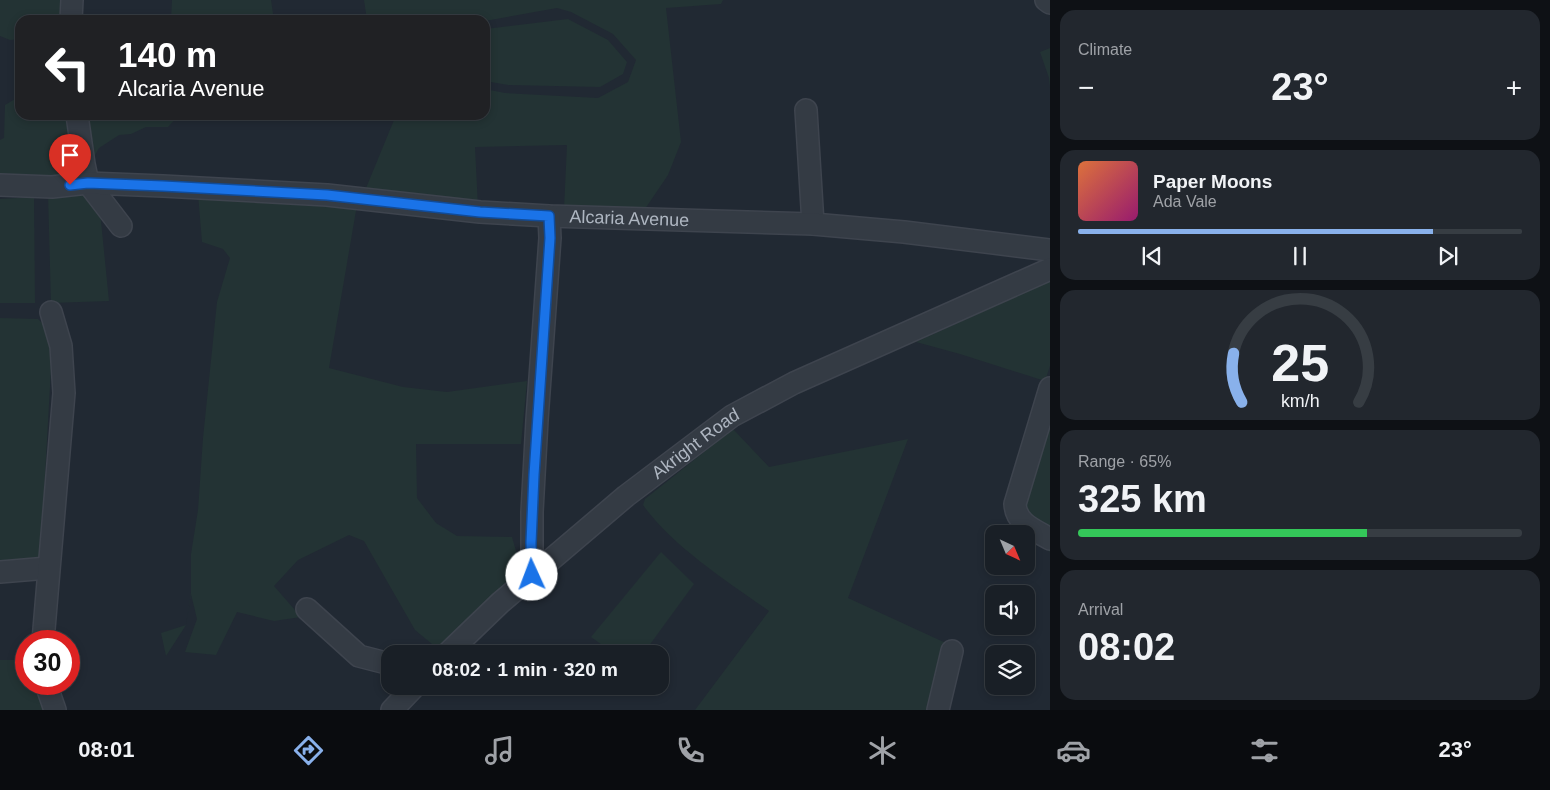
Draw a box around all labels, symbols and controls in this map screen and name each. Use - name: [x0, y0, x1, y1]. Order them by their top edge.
- icon: left: [35, 35, 100, 100]
- text: 140 m: [118, 35, 217, 74]
- text: Climate: [1078, 41, 1132, 58]
- text: 23°: [1271, 66, 1329, 108]
- text: −: [1078, 72, 1094, 103]
- text: +: [1506, 72, 1522, 103]
- text: Alcaria Avenue: [118, 76, 264, 101]
- pin: [49, 134, 91, 185]
- icon: arrive: [56, 141, 84, 169]
- text: Paper Moons: [1153, 171, 1272, 192]
- text: Ada Vale: [1153, 193, 1217, 210]
- street label: Alcaria Avenue: [569, 207, 690, 230]
- icon: previous: [1138, 242, 1166, 270]
- icon: pause: [1286, 242, 1314, 270]
- icon: next: [1434, 242, 1462, 270]
- text: 25: [1271, 334, 1329, 392]
- text: km/h: [1281, 391, 1319, 411]
- street label: Akright Road: [648, 404, 742, 483]
- text: Range · 65%: [1078, 453, 1171, 470]
- text: 325 km: [1078, 478, 1207, 520]
- north arrow: [985, 525, 1035, 575]
- map controls: [985, 525, 1035, 695]
- position arrow: [505, 548, 557, 600]
- button: sound: [985, 585, 1035, 635]
- text: Arrival: [1078, 601, 1123, 618]
- text: 08:02: [1078, 626, 1175, 668]
- speed limit sign: 30: [15, 630, 80, 695]
- button: layers: [985, 645, 1035, 695]
- text: 08:02 · 1 min · 320 m: [432, 659, 618, 680]
- icon: directions: [291, 733, 326, 768]
- icon: music: [482, 733, 517, 768]
- icon: phone: [673, 733, 708, 768]
- icon: climate: [865, 733, 900, 768]
- icon: car: [1056, 733, 1091, 768]
- icon: filters: [1247, 733, 1282, 768]
- text: 08:01: [78, 737, 134, 762]
- text: 23°: [1439, 737, 1472, 762]

